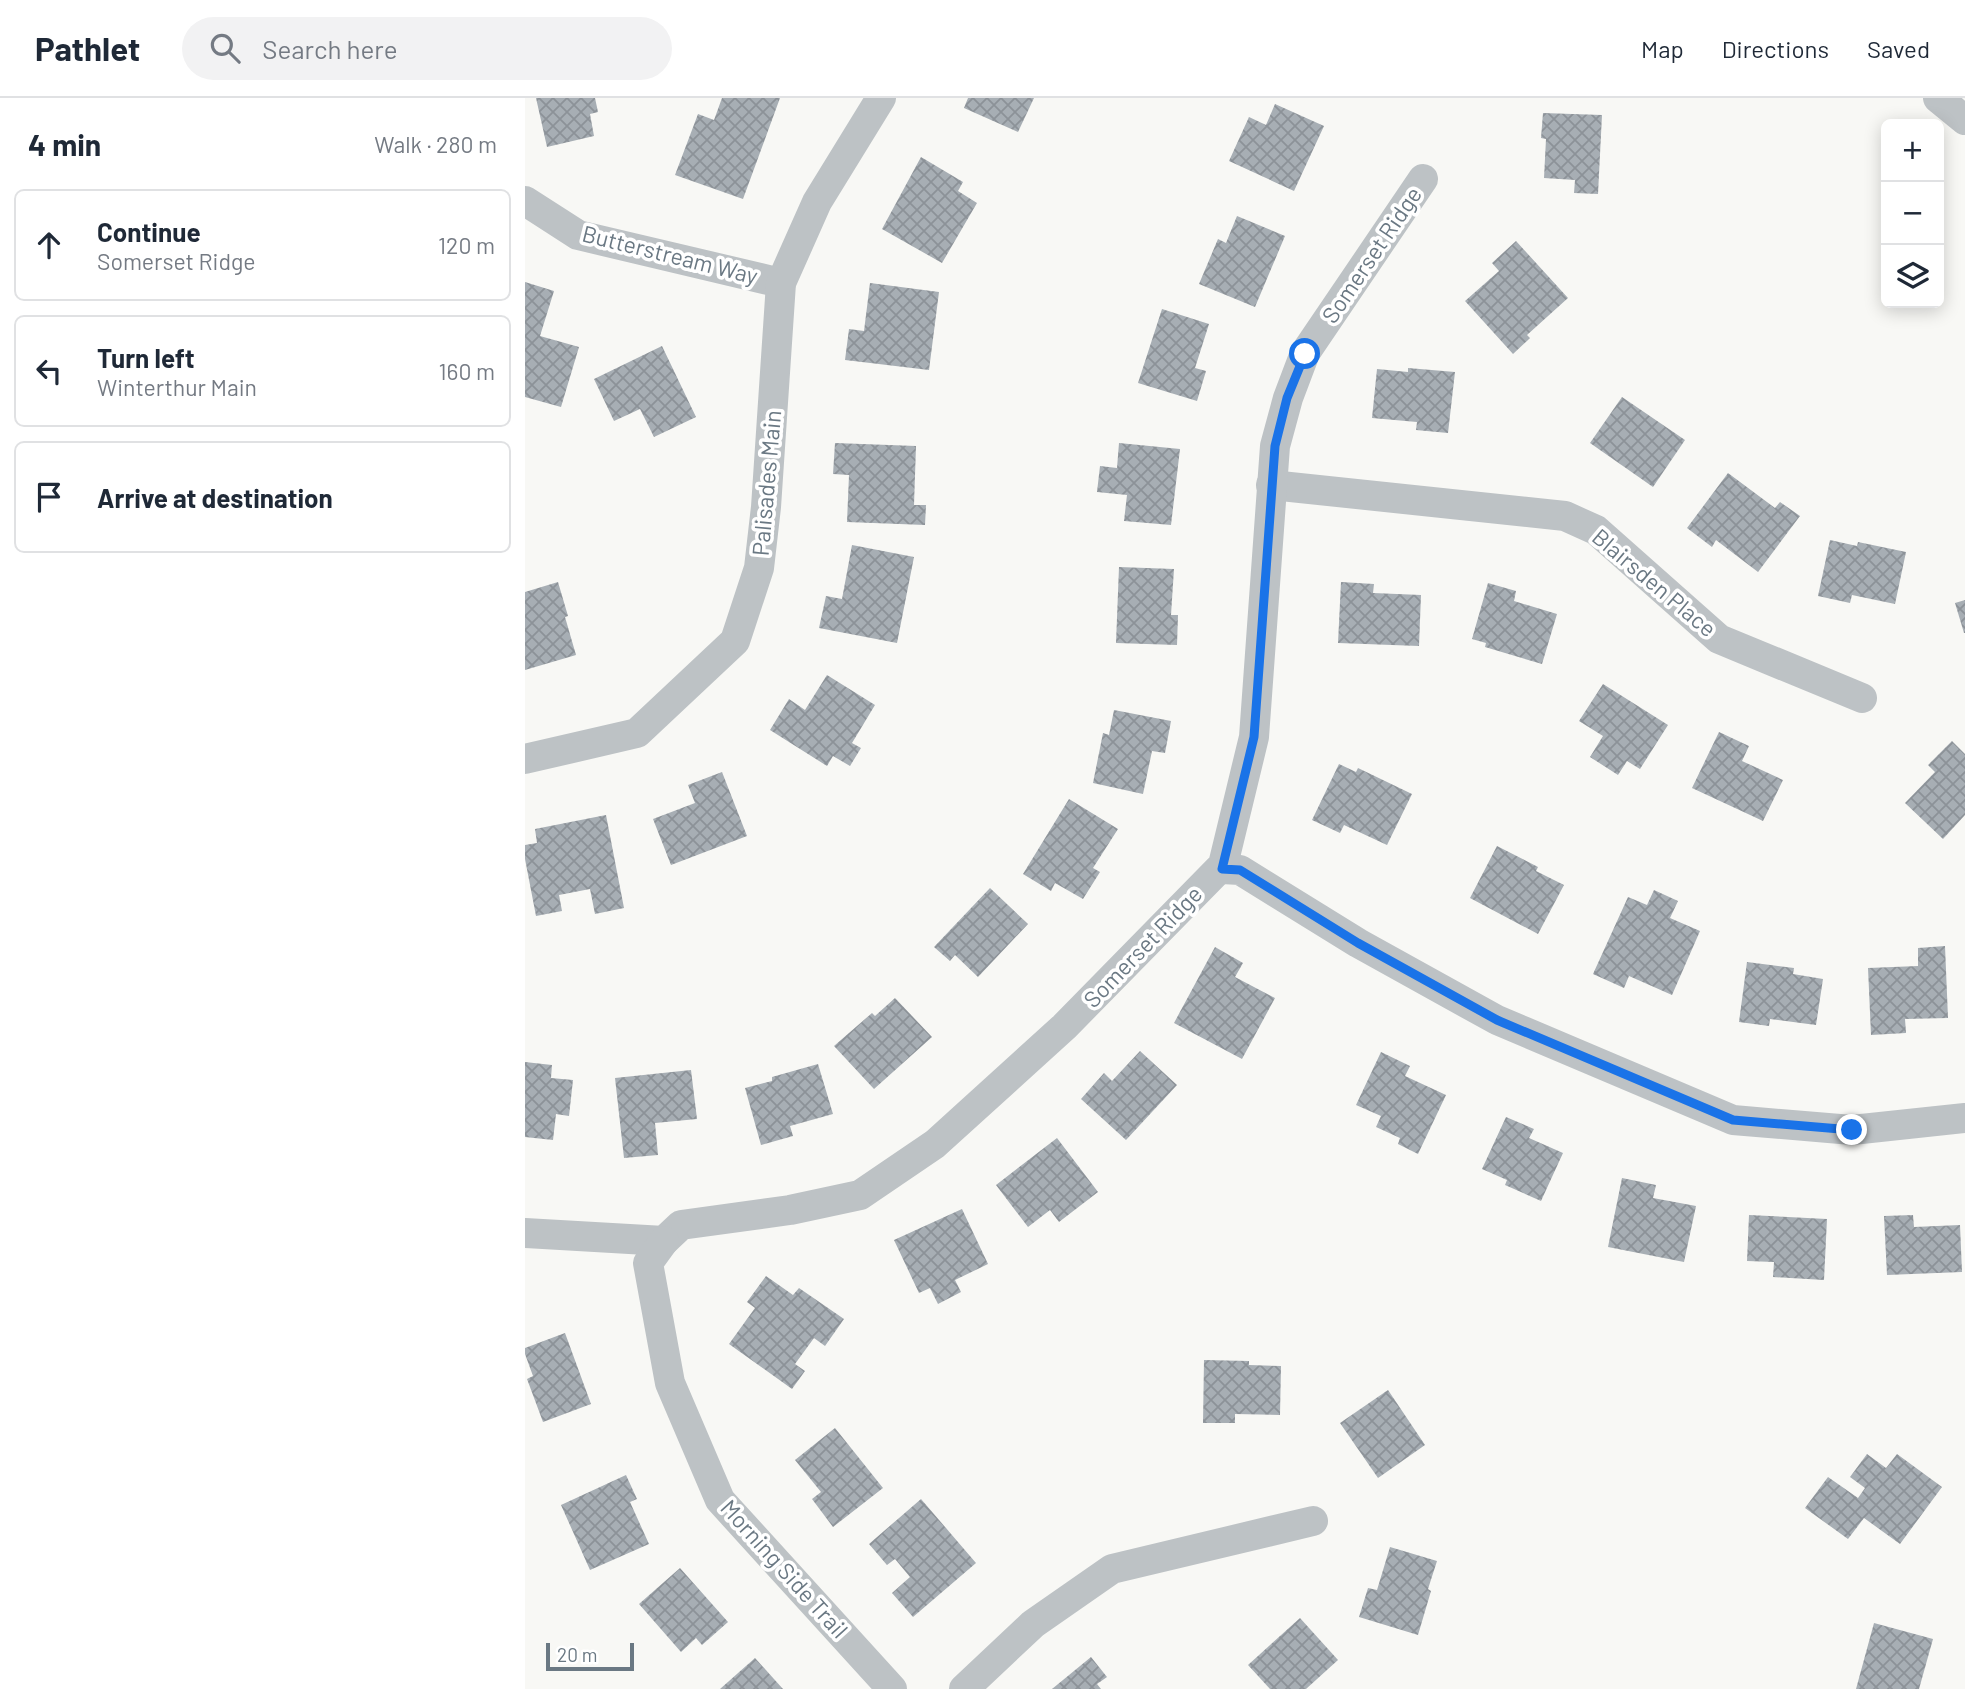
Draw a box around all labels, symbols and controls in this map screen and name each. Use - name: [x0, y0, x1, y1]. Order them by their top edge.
- search box: [182, 17, 672, 80]
- text: Pathlet: [35, 28, 140, 68]
- icon: search: [206, 29, 244, 67]
- text: Search here: [262, 33, 398, 64]
- text: Map: [1641, 34, 1684, 63]
- text: Directions: [1722, 34, 1829, 63]
- text: Saved: [1867, 34, 1930, 63]
- map controls: [1881, 119, 1944, 308]
- button: +: [1881, 119, 1944, 182]
- text: 4 min: [28, 126, 101, 162]
- text: Walk · 280 m: [374, 130, 497, 158]
- street label: Somerset Ridge: [1315, 181, 1427, 328]
- button: −: [1881, 182, 1944, 245]
- text: Continue: [97, 216, 201, 247]
- street label: Butterstream Way: [580, 219, 761, 289]
- icon: ahead: [30, 226, 68, 264]
- text: 120 m: [438, 231, 495, 259]
- button: layers: [1881, 245, 1944, 308]
- text: Somerset Ridge: [97, 247, 256, 275]
- route start: [1289, 338, 1320, 369]
- text: Turn left: [97, 342, 195, 373]
- icon: left: [30, 352, 68, 390]
- text: 160 m: [438, 357, 495, 385]
- text: Winterthur Main: [97, 373, 257, 401]
- street label: Palisades Main: [746, 409, 786, 557]
- icon: arrive: [30, 478, 68, 516]
- text: Arrive at destination: [97, 482, 333, 513]
- street label: Blairsden Place: [1587, 522, 1722, 642]
- street label: Somerset Ridge: [1077, 880, 1207, 1013]
- route end: [1836, 1114, 1867, 1145]
- street label: Morning Side Trail: [715, 1493, 854, 1643]
- scale bar: [546, 1640, 633, 1672]
- text: 20 m: [557, 1643, 597, 1666]

